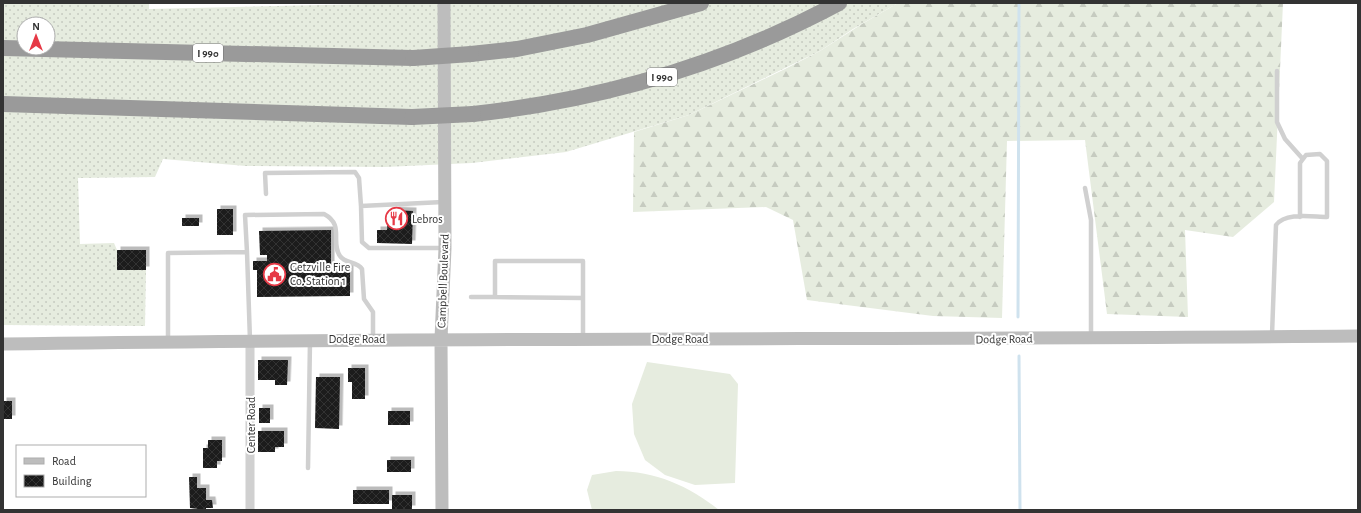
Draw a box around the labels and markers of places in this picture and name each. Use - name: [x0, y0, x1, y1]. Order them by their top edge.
- restaurant icon: Lebros: [384, 206, 410, 232]
- place label: Lebros: [412, 213, 443, 225]
- public building icon: Getzville Fire Co. Station 1: [261, 261, 287, 287]
- place label: Getzville Fire Co. Station 1: [290, 261, 350, 287]

